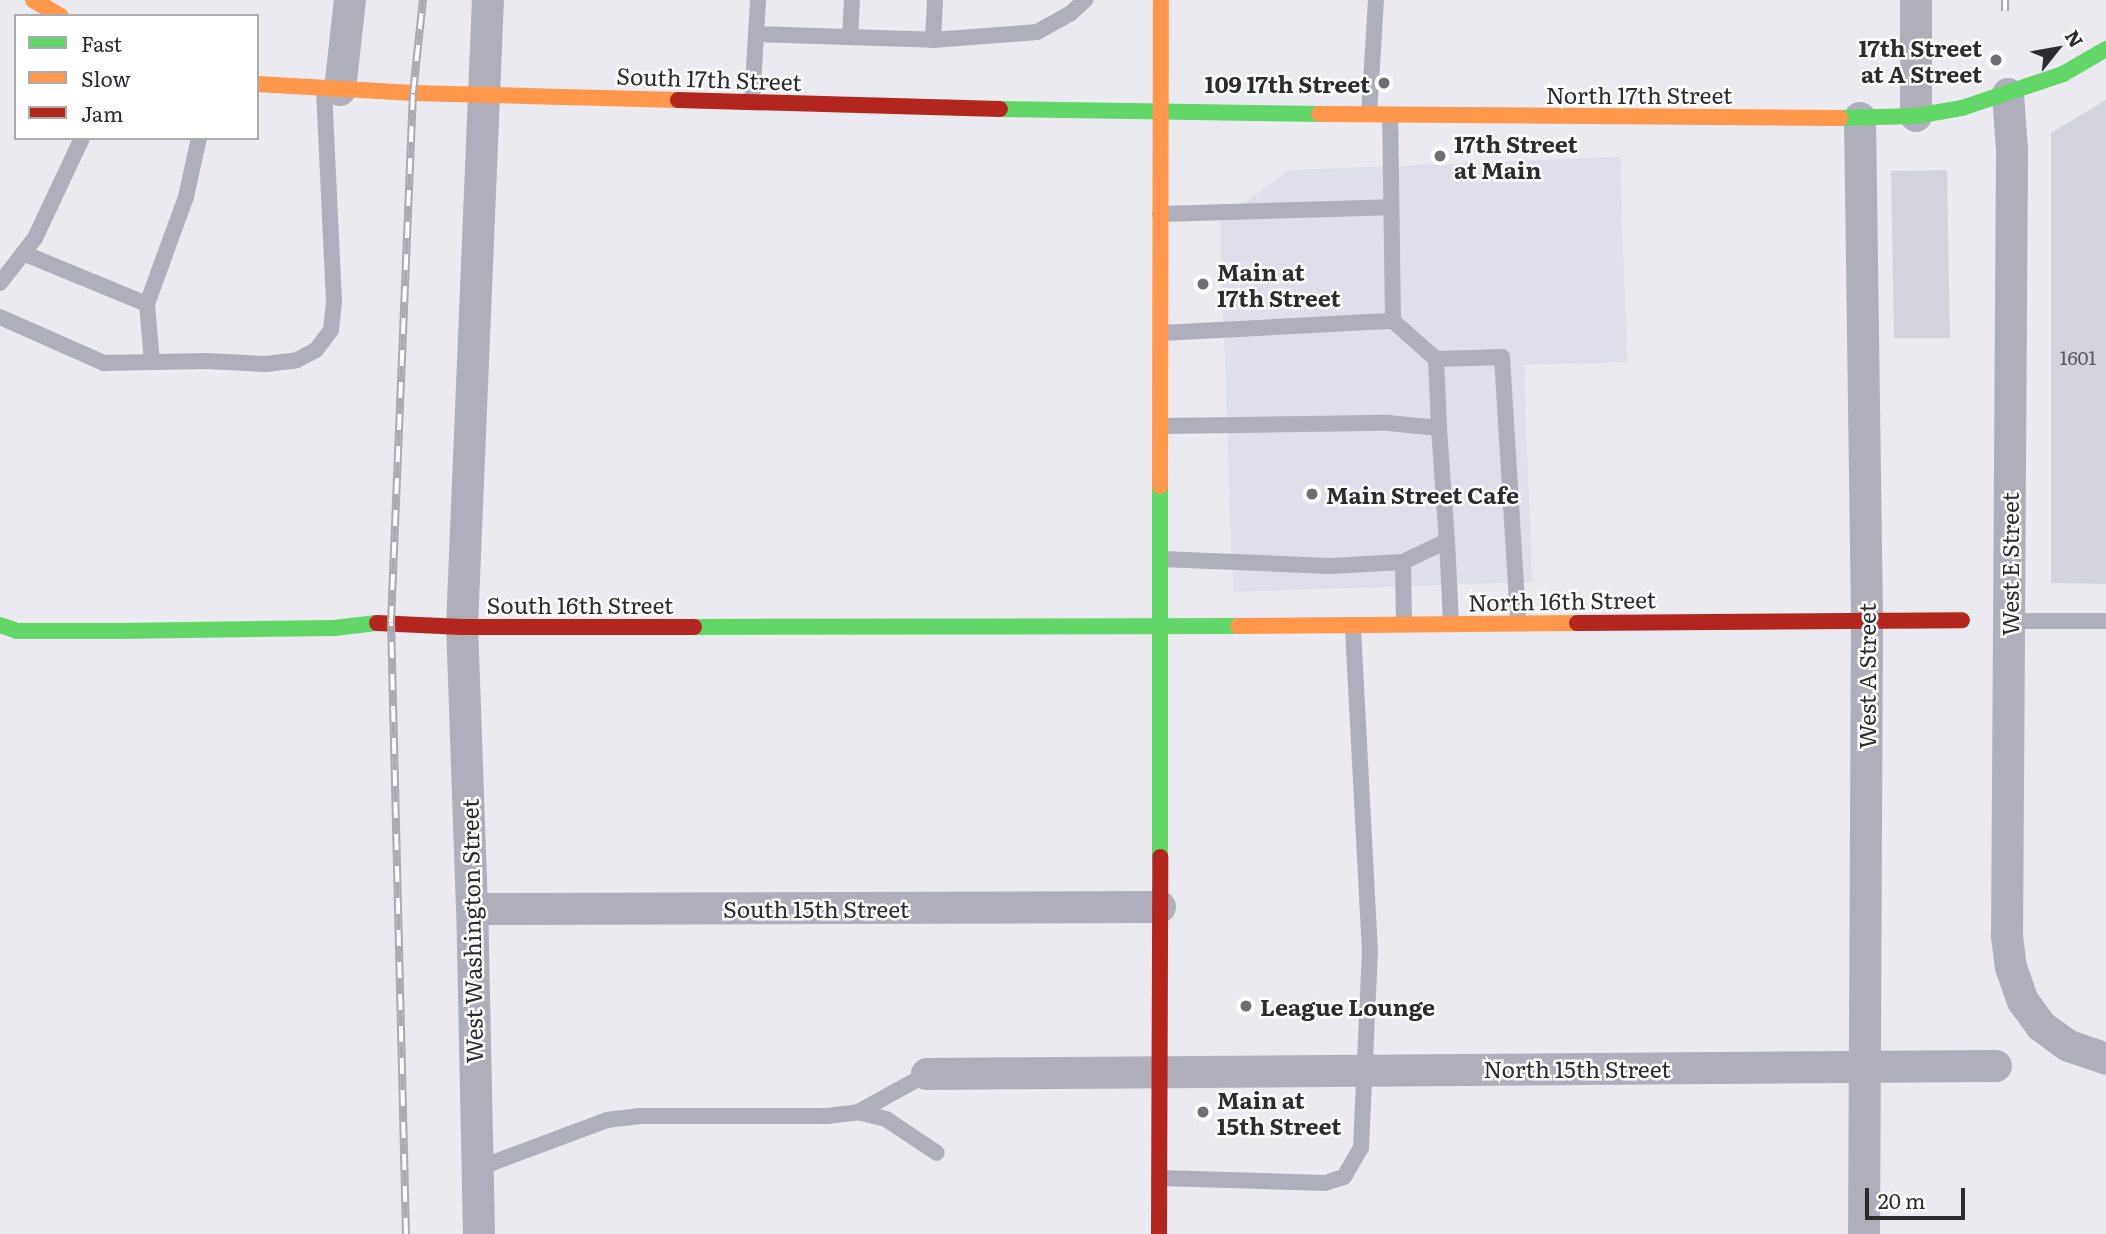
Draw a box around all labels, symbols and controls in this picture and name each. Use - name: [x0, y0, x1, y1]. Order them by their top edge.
- legend: [14, 14, 259, 140]
- north arrow: [2022, 14, 2092, 84]
- text: N: [2059, 24, 2091, 52]
- text: Fast: [81, 27, 122, 58]
- place label: 17th Street at A Street: [1858, 33, 1982, 87]
- marker: 17th Street at A Street: [1988, 52, 2004, 68]
- street label: South 17th Street: [616, 61, 802, 95]
- text: Slow: [81, 62, 131, 93]
- place label: 109 17th Street: [1205, 69, 1370, 97]
- marker: 109 17th Street: [1376, 75, 1392, 91]
- street label: North 17th Street: [1546, 80, 1732, 108]
- text: Jam: [81, 97, 123, 128]
- place label: 17th Street at Main: [1454, 129, 1578, 183]
- marker: 17th Street at Main: [1432, 148, 1448, 164]
- place label: Main at 17th Street: [1217, 257, 1341, 311]
- marker: Main at 17th Street: [1195, 276, 1211, 292]
- house number: 1601: [2060, 347, 2096, 369]
- place label: Main Street Cafe: [1326, 480, 1519, 508]
- marker: Main Street Cafe: [1304, 486, 1320, 502]
- street label: West E Street: [1995, 492, 2023, 636]
- street label: North 16th Street: [1468, 585, 1656, 615]
- street label: South 16th Street: [487, 590, 673, 618]
- street label: West A Street: [1852, 603, 1880, 749]
- street label: West Washington Street: [455, 798, 487, 1064]
- street label: South 15th Street: [723, 894, 909, 922]
- place label: League Lounge: [1260, 992, 1435, 1020]
- marker: League Lounge: [1238, 998, 1254, 1014]
- street label: North 15th Street: [1483, 1054, 1671, 1082]
- place label: Main at 15th Street: [1217, 1085, 1341, 1139]
- marker: Main at 15th Street: [1195, 1104, 1211, 1120]
- scale bar: [1868, 1174, 1968, 1218]
- text: 20 m: [1878, 1184, 1925, 1215]

